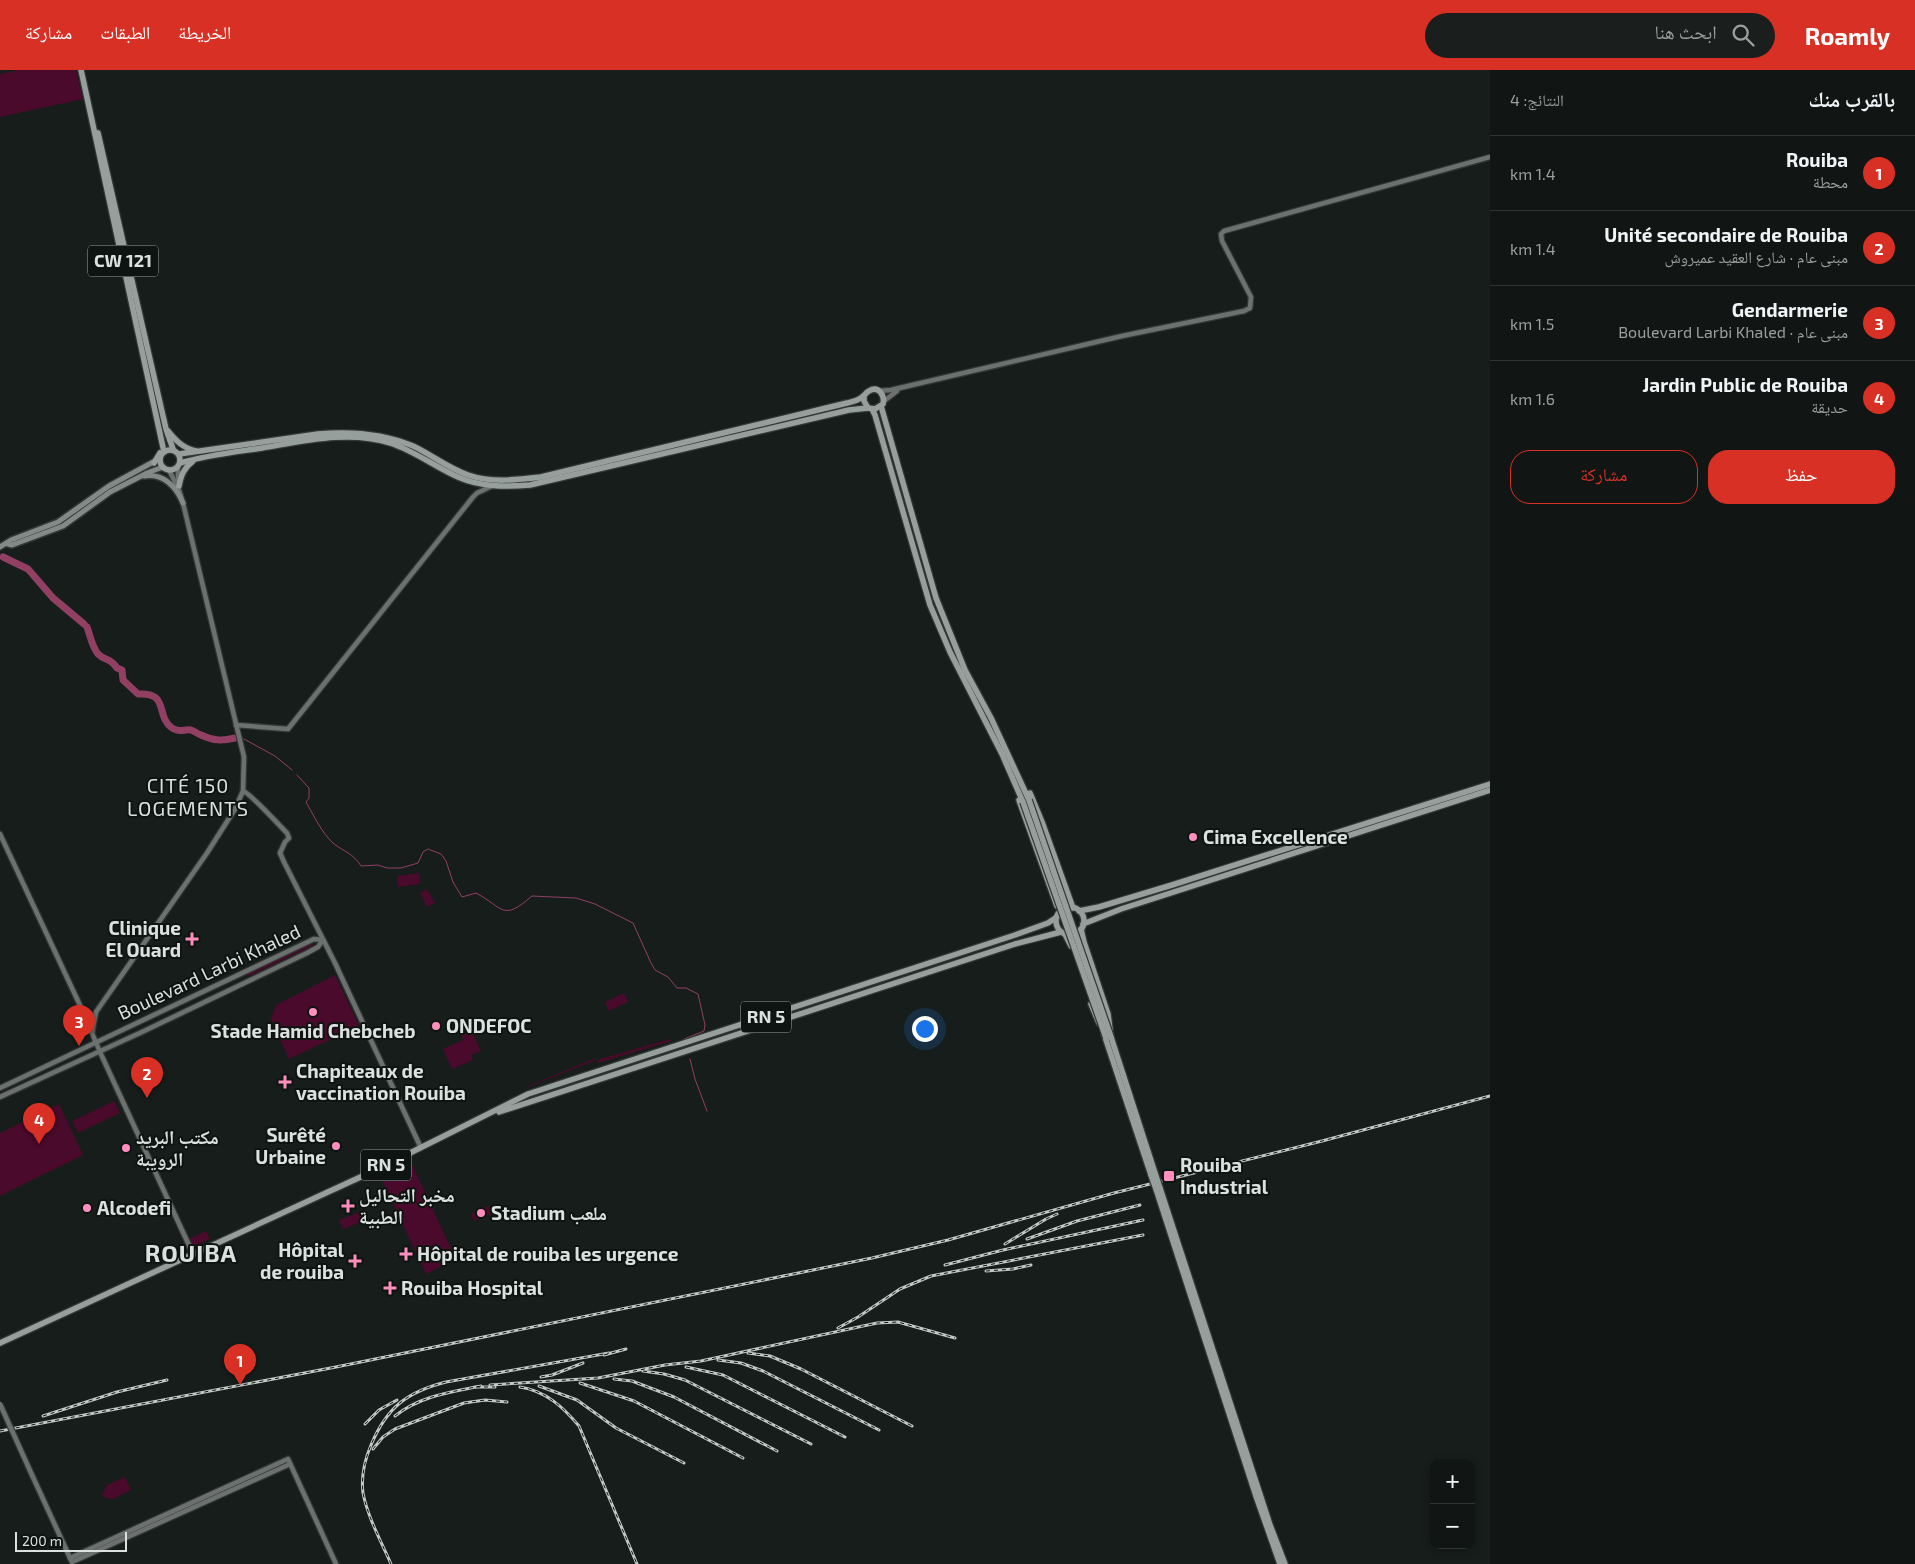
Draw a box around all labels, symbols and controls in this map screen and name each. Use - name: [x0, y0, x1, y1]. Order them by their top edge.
- search box: [1425, 13, 1775, 58]
- text: ابحث هنا: [1655, 20, 1717, 43]
- text: مشاركة: [25, 21, 72, 43]
- text: الطبقات: [100, 21, 150, 43]
- text: الخريطة: [178, 21, 231, 43]
- icon: search: [1729, 21, 1757, 49]
- text: Roamly: [1805, 21, 1890, 50]
- text: بالقرب منك: [1809, 86, 1895, 111]
- text: النتائج: 4: [1510, 90, 1564, 109]
- text: Rouiba: [1786, 148, 1848, 171]
- text: 1.4 km: [1510, 164, 1555, 183]
- text: 1: [1876, 164, 1882, 183]
- text: محطة: [1813, 172, 1848, 191]
- text: Unité secondaire de Rouiba: [1604, 223, 1848, 246]
- text: 1.4 km: [1510, 239, 1555, 258]
- text: 2: [1874, 239, 1884, 258]
- road number: CW 121: [88, 246, 158, 277]
- text: مبنى عام · شارع العقيد عميروش: [1664, 247, 1848, 266]
- text: Gendarmerie: [1732, 298, 1848, 321]
- text: 1.5 km: [1510, 314, 1554, 333]
- text: 3: [1874, 314, 1884, 333]
- text: مبنى عام · Boulevard Larbi Khaled: [1618, 322, 1848, 341]
- text: Jardin Public de Rouiba: [1642, 373, 1848, 396]
- text: 1.6 km: [1510, 389, 1555, 408]
- text: 4: [1874, 389, 1884, 408]
- text: حديقة: [1811, 397, 1848, 416]
- button: مشاركة: [1510, 450, 1698, 504]
- button: حفظ: [1708, 450, 1895, 504]
- district label: CITÉ 150 LOGEMENTS: [127, 773, 249, 820]
- place label: Cima Excellence: [1203, 825, 1348, 848]
- marker: Cima Excellence: [1187, 831, 1199, 843]
- place label: Clinique El Ouard: [106, 916, 181, 961]
- street label: Boulevard Larbi Khaled: [114, 919, 304, 1024]
- marker: Clinique El Ouard: [185, 932, 199, 946]
- road number: RN 5: [741, 1002, 791, 1032]
- pin: 3: [63, 1005, 95, 1046]
- marker: Stade Hamid Chebcheb: [307, 1006, 319, 1018]
- place label: ONDEFOC: [446, 1014, 532, 1037]
- your location: [912, 1016, 938, 1042]
- place label: Stade Hamid Chebcheb: [211, 1019, 415, 1042]
- marker: ONDEFOC: [430, 1020, 442, 1032]
- pin: 2: [131, 1057, 163, 1098]
- place label: Chapiteaux de vaccination Rouiba: [296, 1059, 466, 1104]
- marker: Chapiteaux de vaccination Rouiba: [278, 1075, 292, 1089]
- pin: 4: [23, 1103, 55, 1144]
- place label: Surêté Urbaine: [255, 1123, 326, 1168]
- place label: مكتب البريد الرويبة: [136, 1125, 219, 1171]
- marker: Surêté Urbaine: [330, 1140, 342, 1152]
- marker: مكتب البريد الرويبة: [120, 1142, 132, 1154]
- road number: RN 5: [361, 1150, 411, 1180]
- place label: Rouiba Industrial: [1180, 1153, 1269, 1198]
- marker: Rouiba Industrial: [1162, 1169, 1176, 1183]
- place label: مخبر التحاليل الطبية: [359, 1183, 455, 1229]
- place label: Alcodefi: [97, 1196, 171, 1219]
- marker: مخبر التحاليل الطبية: [341, 1199, 355, 1213]
- place label: Stadium ملعب: [491, 1201, 607, 1225]
- marker: Alcodefi: [81, 1202, 93, 1214]
- marker: Stadium ملعب: [475, 1207, 487, 1219]
- district label: ROUIBA: [145, 1238, 237, 1267]
- place label: Hôpital de rouiba: [260, 1238, 345, 1283]
- place label: Hôpital de rouiba les urgence: [417, 1242, 679, 1265]
- marker: Hôpital de rouiba les urgence: [399, 1247, 413, 1261]
- marker: Hôpital de rouiba: [348, 1254, 362, 1268]
- place label: Rouiba Hospital: [401, 1276, 544, 1299]
- marker: Rouiba Hospital: [383, 1281, 397, 1295]
- pin: 1: [224, 1344, 256, 1385]
- map controls: [1430, 1459, 1475, 1549]
- button: +: [1430, 1459, 1475, 1504]
- button: −: [1430, 1504, 1475, 1549]
- scale bar: [15, 1529, 128, 1552]
- text: 200 m: [22, 1532, 62, 1549]

